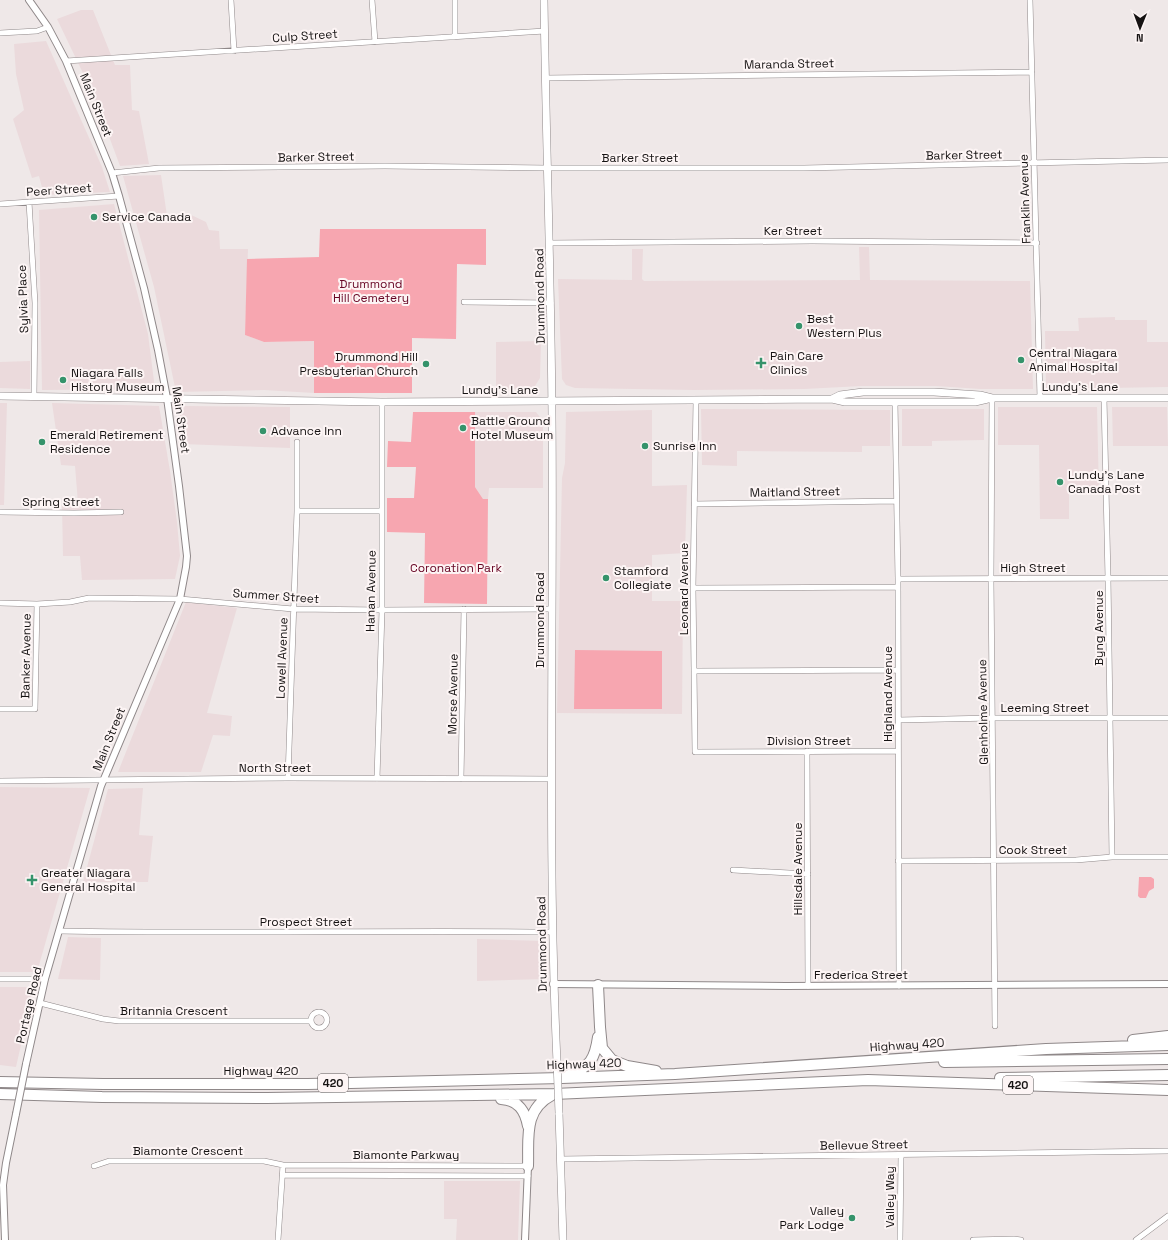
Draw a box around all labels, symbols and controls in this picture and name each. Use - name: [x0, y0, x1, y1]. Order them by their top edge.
- north arrow: [1120, 8, 1160, 48]
- street label: Culp Street: [272, 26, 338, 46]
- text: N: [1136, 31, 1144, 45]
- street label: Maranda Street: [744, 55, 834, 73]
- street label: Main Street: [76, 71, 116, 139]
- street label: Barker Street: [925, 146, 1003, 164]
- street label: Barker Street: [277, 148, 355, 166]
- street label: Barker Street: [602, 150, 678, 166]
- street label: Franklin Avenue: [1015, 154, 1035, 244]
- street label: Peer Street: [26, 180, 92, 200]
- place label: Service Canada: [102, 209, 191, 225]
- marker: Service Canada: [89, 212, 99, 222]
- street label: Ker Street: [764, 223, 822, 239]
- street label: Drummond Road: [531, 248, 549, 344]
- street label: Sylvia Place: [14, 265, 32, 333]
- park label: Drummond Hill Cemetery: [333, 276, 409, 306]
- place label: Best Western Plus: [807, 311, 882, 341]
- marker: Best Western Plus: [794, 321, 804, 331]
- place label: Central Niagara Animal Hospital: [1029, 345, 1118, 375]
- place label: Pain Care Clinics: [770, 348, 823, 378]
- place label: Drummond Hill Presbyterian Church: [300, 349, 418, 379]
- marker: Central Niagara Animal Hospital: [1016, 355, 1026, 365]
- marker: Pain Care Clinics: [755, 357, 767, 369]
- marker: Drummond Hill Presbyterian Church: [421, 359, 431, 369]
- place label: Niagara Falls History Museum: [71, 365, 165, 395]
- marker: Niagara Falls History Museum: [58, 375, 68, 385]
- street label: Lundy's Lane: [1042, 379, 1118, 395]
- street label: Lundy's Lane: [462, 382, 538, 398]
- street label: Main Street: [168, 386, 194, 454]
- place label: Battle Ground Hotel Museum: [471, 413, 553, 443]
- place label: Advance Inn: [271, 423, 342, 439]
- marker: Battle Ground Hotel Museum: [458, 423, 468, 433]
- marker: Advance Inn: [258, 426, 268, 436]
- place label: Emerald Retirement Residence: [50, 427, 164, 457]
- marker: Emerald Retirement Residence: [37, 437, 47, 447]
- place label: Sunrise Inn: [653, 438, 717, 454]
- marker: Sunrise Inn: [640, 441, 650, 451]
- place label: Lundy's Lane Canada Post: [1068, 467, 1145, 497]
- marker: Lundy's Lane Canada Post: [1055, 477, 1065, 487]
- street label: Maitland Street: [750, 483, 840, 501]
- street label: Spring Street: [22, 494, 100, 510]
- street label: Leonard Avenue: [676, 543, 692, 635]
- street label: Hanan Avenue: [362, 550, 380, 632]
- park label: Coronation Park: [410, 560, 503, 576]
- street label: High Street: [1000, 560, 1066, 576]
- place label: Stamford Collegiate: [614, 563, 672, 593]
- street label: Drummond Road: [532, 572, 548, 668]
- marker: Stamford Collegiate: [601, 573, 611, 583]
- street label: Summer Street: [232, 585, 320, 607]
- street label: Byng Avenue: [1091, 590, 1107, 666]
- street label: Banker Avenue: [17, 613, 35, 699]
- street label: Lowell Avenue: [273, 617, 291, 699]
- street label: Highland Avenue: [880, 646, 896, 742]
- street label: Morse Avenue: [444, 653, 462, 735]
- street label: Glenholme Avenue: [974, 659, 992, 765]
- street label: Leeming Street: [1001, 700, 1089, 716]
- street label: Main Street: [89, 705, 129, 773]
- street label: Division Street: [767, 733, 851, 749]
- street label: North Street: [239, 760, 311, 776]
- street label: Hillsdale Avenue: [790, 823, 806, 916]
- street label: Cook Street: [999, 842, 1067, 858]
- place label: Greater Niagara General Hospital: [41, 865, 135, 895]
- marker: Greater Niagara General Hospital: [26, 874, 38, 886]
- street label: Drummond Road: [533, 896, 551, 992]
- street label: Prospect Street: [260, 914, 352, 930]
- street label: Portage Road: [12, 965, 46, 1045]
- street label: Frederica Street: [814, 967, 908, 983]
- street label: Britannia Crescent: [120, 1003, 228, 1019]
- street label: Highway 420: [869, 1034, 945, 1056]
- street label: Highway 420: [546, 1055, 622, 1073]
- street label: Highway 420: [224, 1063, 298, 1079]
- road number: 420: [318, 1074, 348, 1092]
- road number: 420: [1003, 1076, 1033, 1094]
- street label: Bellevue Street: [820, 1136, 908, 1154]
- street label: Biamonte Crescent: [133, 1143, 243, 1159]
- street label: Biamonte Parkway: [353, 1147, 459, 1163]
- street label: Valley Way: [882, 1166, 898, 1228]
- place label: Valley Park Lodge: [779, 1203, 844, 1233]
- marker: Valley Park Lodge: [847, 1213, 857, 1223]

